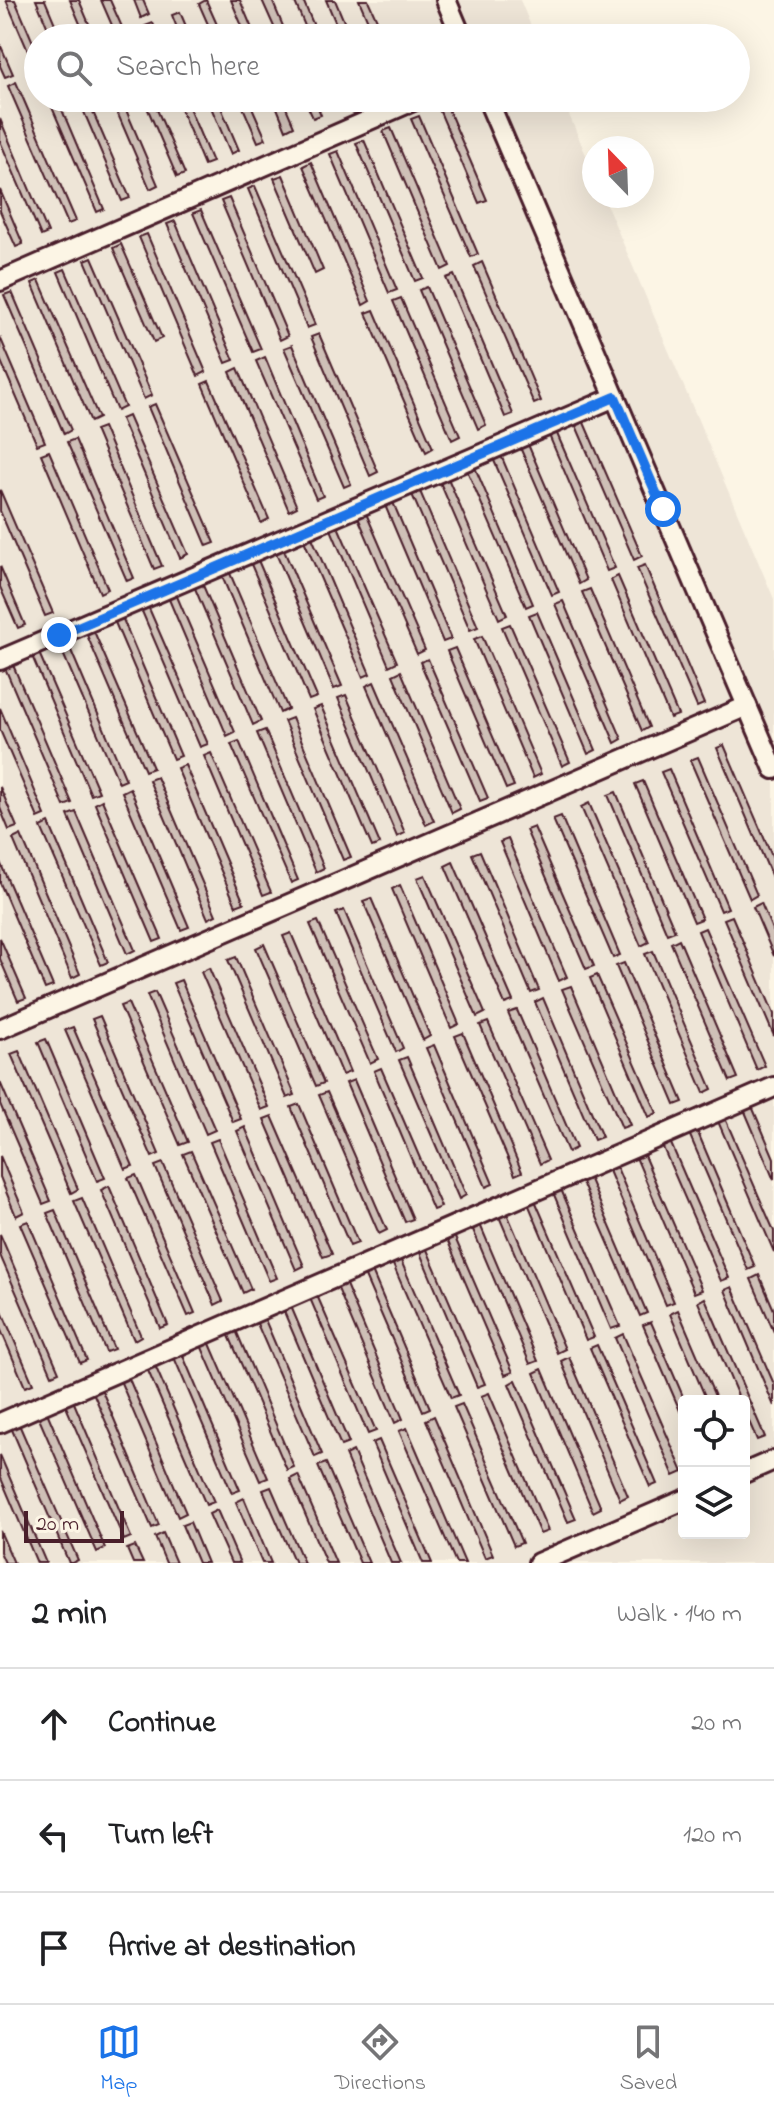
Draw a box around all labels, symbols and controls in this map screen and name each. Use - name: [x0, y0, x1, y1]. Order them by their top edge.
- search box: [24, 24, 750, 112]
- icon: search: [52, 46, 96, 90]
- text: Search here: [116, 46, 260, 90]
- north arrow: [582, 136, 654, 208]
- route start: [645, 491, 681, 527]
- route end: [41, 617, 77, 653]
- map controls: [678, 1395, 750, 1539]
- button: locate: [678, 1395, 750, 1467]
- button: layers: [678, 1467, 750, 1539]
- scale bar: [24, 1507, 124, 1543]
- text: 20 m: [36, 1509, 79, 1541]
- text: 2 min: [32, 1590, 107, 1640]
- text: Walk · 140 m: [617, 1596, 742, 1634]
- icon: ahead: [32, 1702, 76, 1746]
- text: Continue: [108, 1702, 216, 1746]
- text: 20 m: [691, 1705, 742, 1743]
- icon: left: [32, 1814, 76, 1858]
- text: Turn left: [108, 1814, 213, 1858]
- text: 120 m: [683, 1817, 742, 1855]
- icon: arrive: [32, 1926, 76, 1970]
- text: Arrive at destination: [108, 1926, 356, 1970]
- tab: Map: [97, 2020, 141, 2100]
- tab: Directions: [335, 2020, 426, 2100]
- tab: Saved: [620, 2020, 677, 2100]

